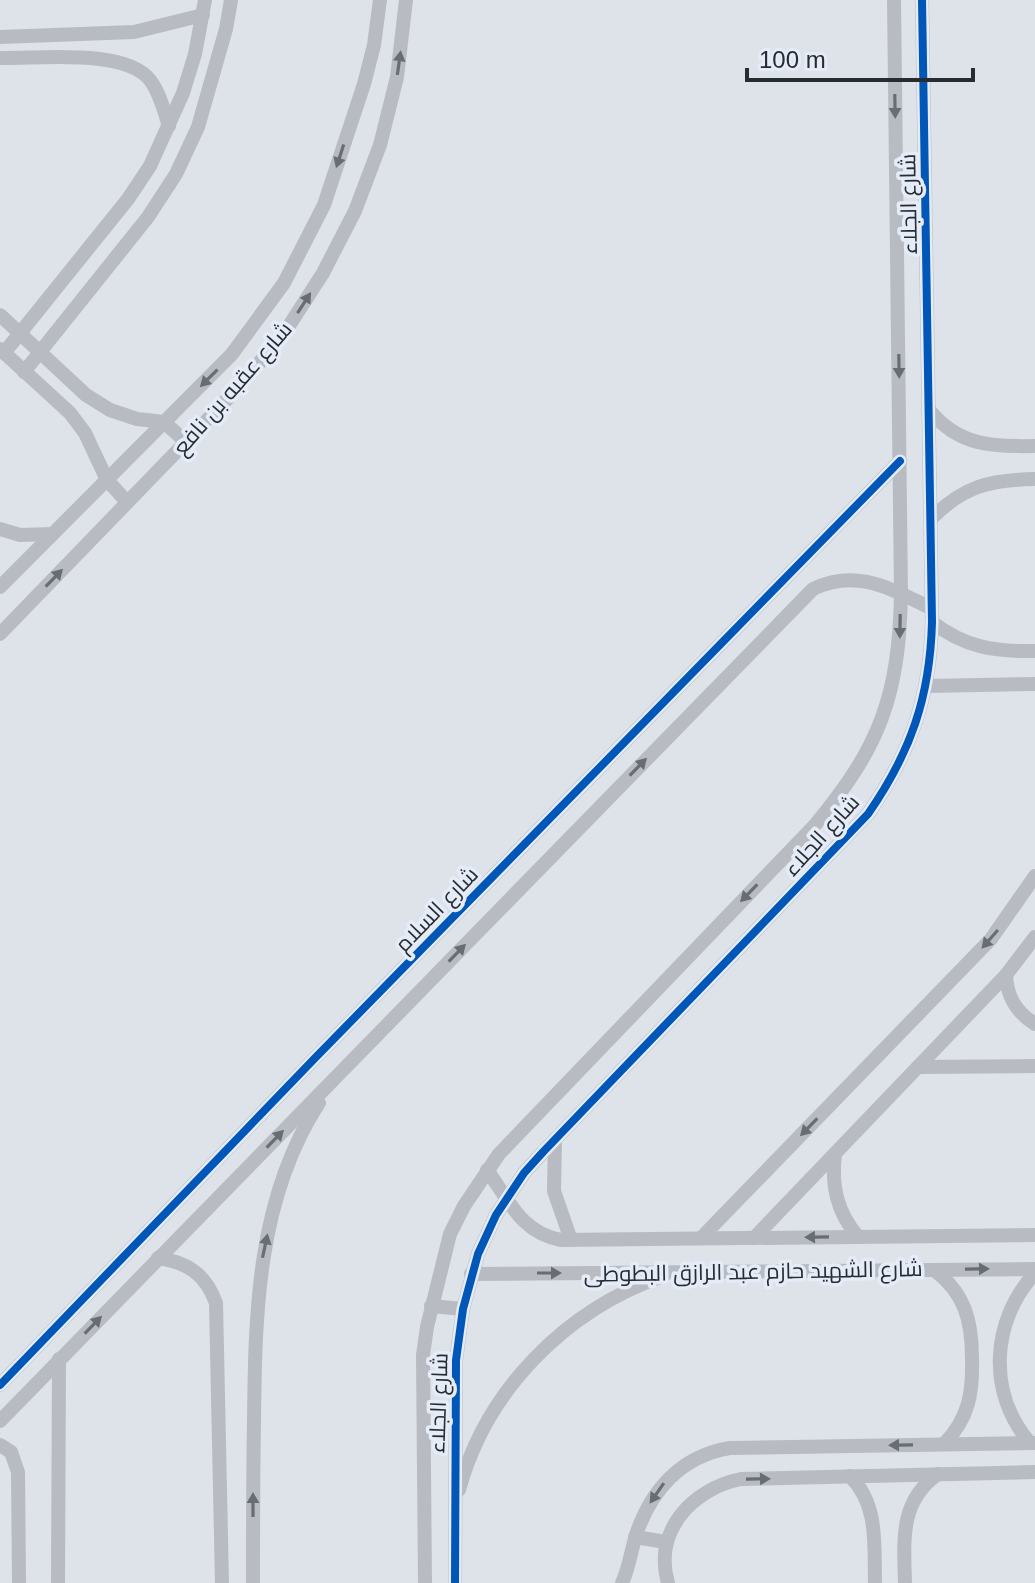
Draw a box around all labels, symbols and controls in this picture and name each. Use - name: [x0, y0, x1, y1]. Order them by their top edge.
- scale bar: [747, 32, 973, 82]
- text: 100 m: [759, 46, 826, 73]
- one-way arrow: [393, 50, 406, 75]
- one-way arrow: [889, 94, 902, 119]
- one-way arrow: [333, 145, 345, 169]
- street label: شارع الجلاء: [895, 153, 924, 255]
- one-way arrow: [296, 292, 311, 313]
- street label: شارع عقبه بن نافع: [168, 317, 298, 461]
- one-way arrow: [893, 354, 905, 379]
- one-way arrow: [200, 368, 219, 387]
- one-way arrow: [45, 569, 63, 588]
- one-way arrow: [894, 614, 906, 639]
- one-way arrow: [629, 758, 647, 777]
- street label: شارع الجلاء: [778, 790, 866, 882]
- street label: شارع السلام: [390, 862, 485, 959]
- one-way arrow: [740, 883, 759, 902]
- one-way arrow: [982, 929, 999, 949]
- one-way arrow: [447, 944, 465, 963]
- one-way arrow: [801, 1117, 819, 1136]
- one-way arrow: [265, 1130, 284, 1149]
- one-way arrow: [804, 1231, 829, 1243]
- one-way arrow: [259, 1233, 272, 1258]
- street label: شارع الشهيد حازم عبد الرازق البطوطى: [583, 1256, 923, 1290]
- one-way arrow: [965, 1263, 990, 1275]
- one-way arrow: [537, 1267, 562, 1279]
- one-way arrow: [83, 1316, 102, 1335]
- street label: شارع الجلاء: [424, 1352, 455, 1454]
- one-way arrow: [888, 1439, 913, 1451]
- one-way arrow: [746, 1472, 771, 1485]
- one-way arrow: [650, 1483, 665, 1504]
- one-way arrow: [247, 1492, 259, 1517]

